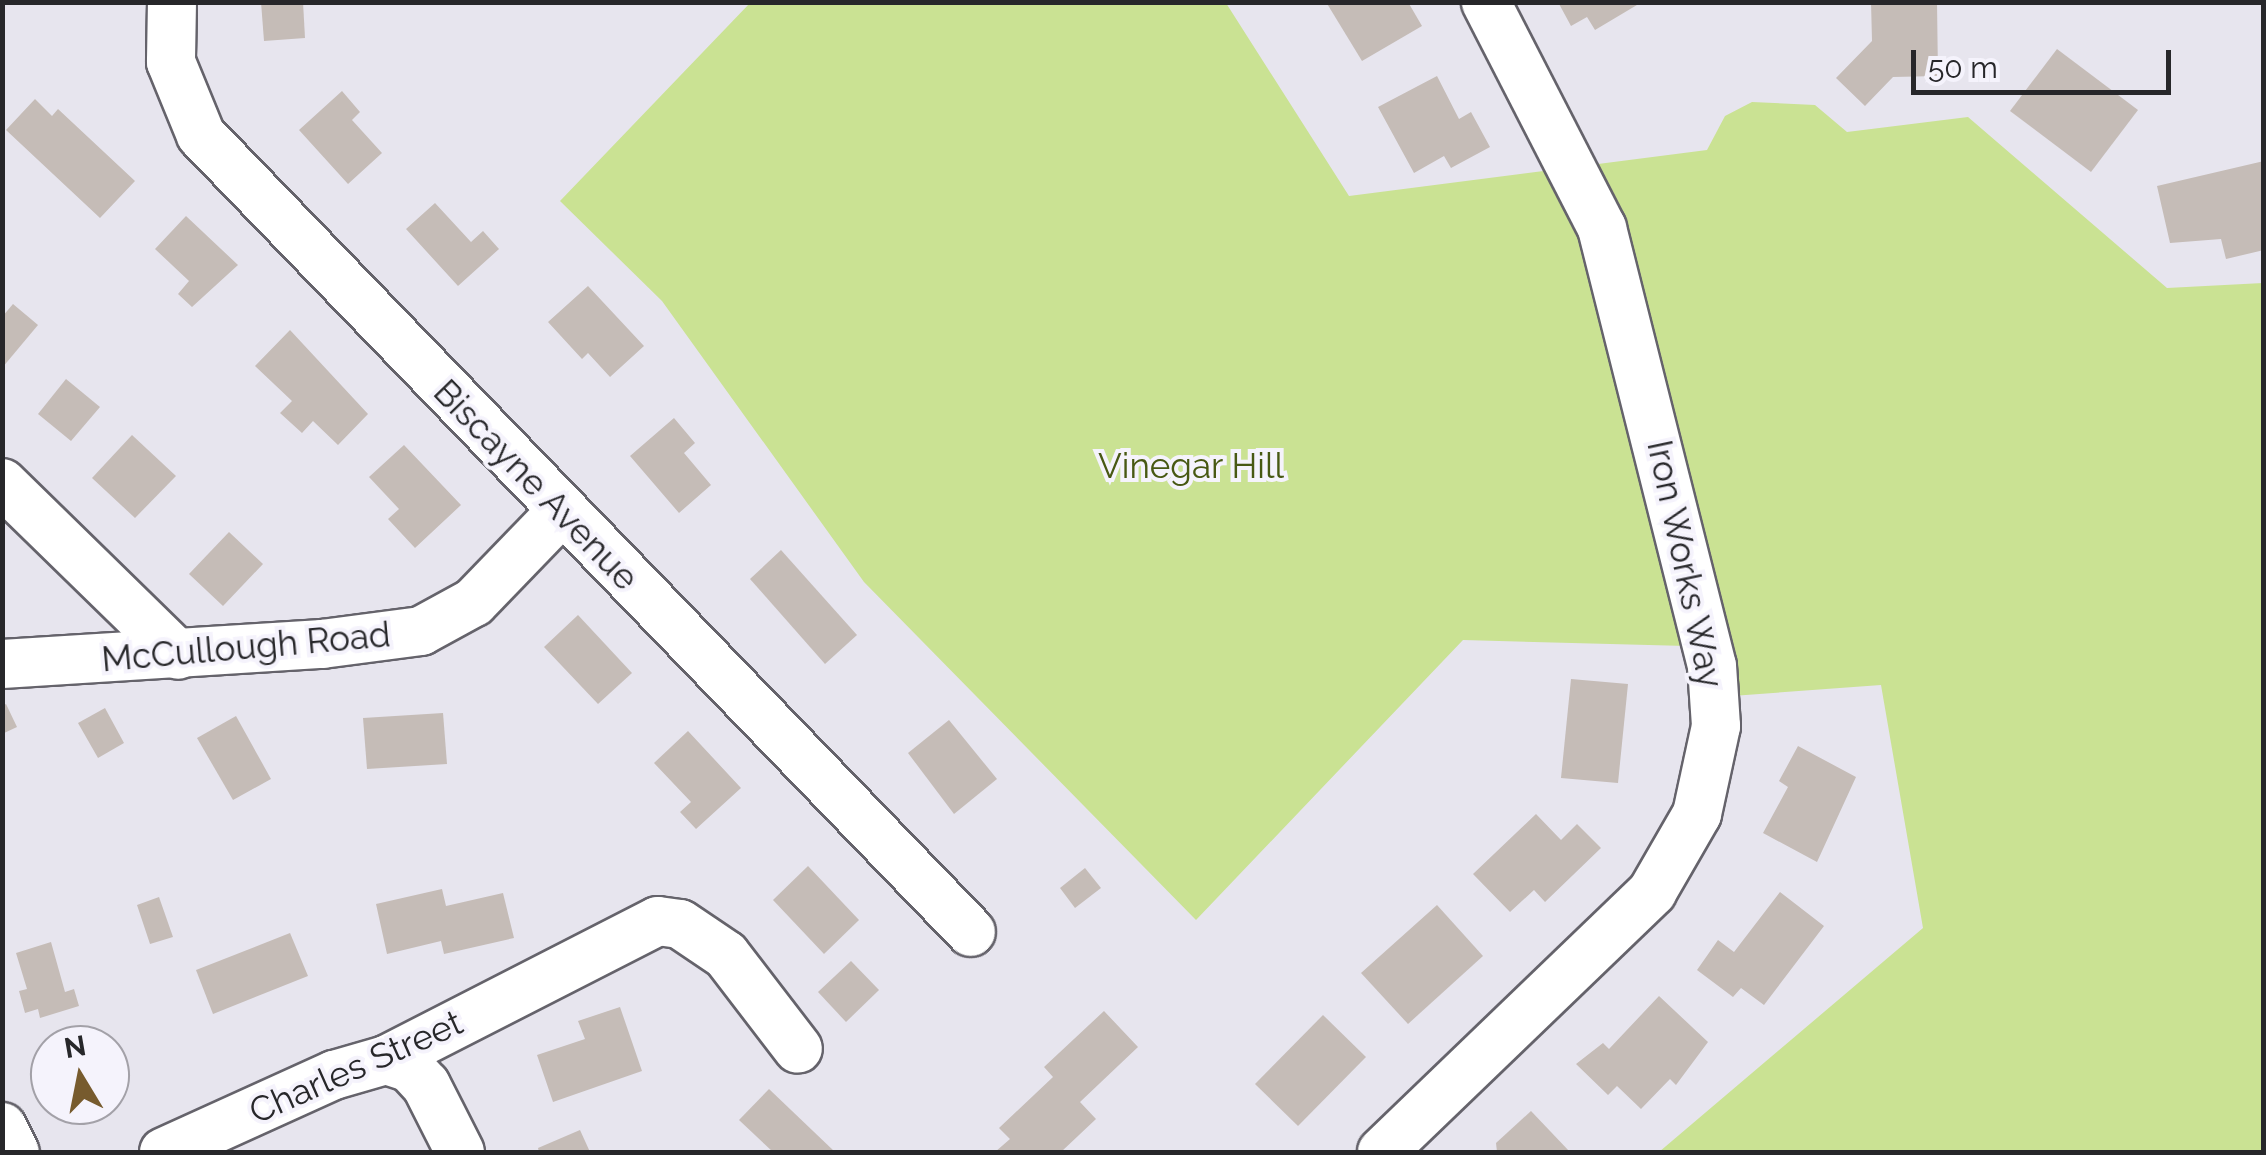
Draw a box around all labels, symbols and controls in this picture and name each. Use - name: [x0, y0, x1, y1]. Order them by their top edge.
- scale bar: [1916, 30, 2176, 92]
- text: 50 m: [1928, 50, 1998, 85]
- street label: Biscayne Avenue: [425, 371, 647, 599]
- street label: Iron Works Way: [1638, 435, 1732, 693]
- park label: Vinegar Hill: [1098, 445, 1284, 487]
- street label: McCullough Road: [100, 613, 392, 681]
- street label: Charles Street: [243, 1001, 469, 1133]
- north arrow: [30, 1025, 130, 1125]
- text: N: [62, 1029, 88, 1065]

